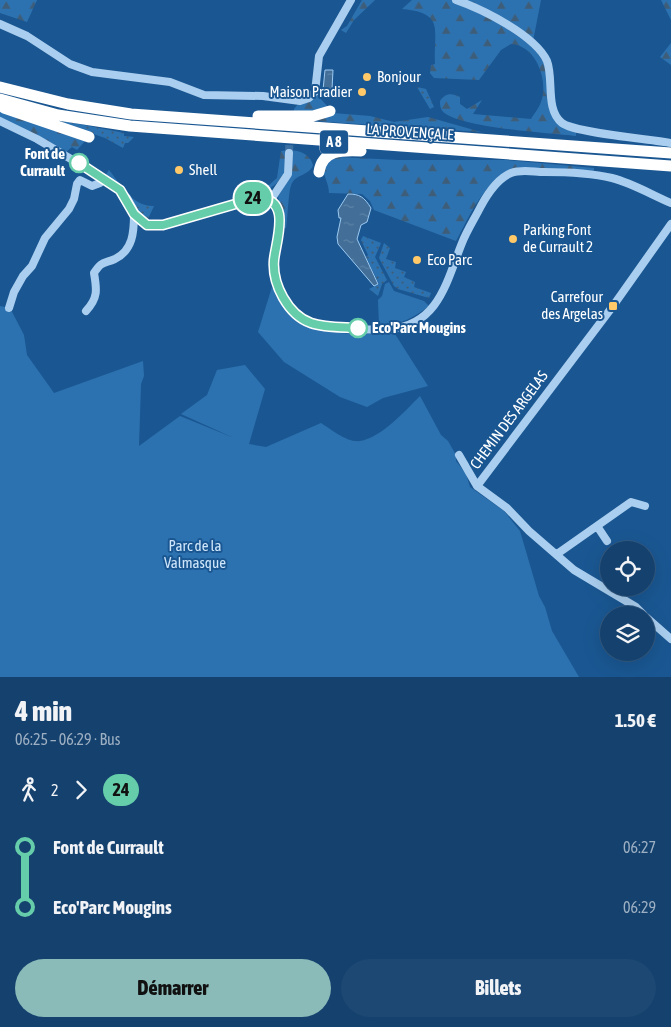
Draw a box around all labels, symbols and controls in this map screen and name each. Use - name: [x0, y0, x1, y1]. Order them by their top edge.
- place label: Bonjour: [377, 68, 421, 85]
- marker: Bonjour: [361, 71, 373, 83]
- place label: Maison Pradier: [270, 83, 353, 100]
- marker: Maison Pradier: [356, 86, 368, 98]
- street label: LA PROVENÇALE: [366, 120, 455, 143]
- road number: A 8: [320, 130, 348, 154]
- place label: Font de Currault: [20, 145, 66, 179]
- marker: Font de Currault: [69, 153, 89, 173]
- place label: Shell: [189, 161, 217, 178]
- marker: Shell: [173, 164, 185, 176]
- line badge: 24: [230, 182, 276, 214]
- text: 24: [245, 187, 261, 208]
- place label: Parking Font de Currault 2: [523, 221, 593, 255]
- marker: Parking Font de Currault 2: [507, 233, 519, 245]
- place label: Eco Parc: [427, 251, 472, 268]
- marker: Eco Parc: [411, 254, 423, 266]
- place label: Carrefour des Argelas: [541, 288, 604, 322]
- marker: Carrefour des Argelas: [607, 300, 619, 312]
- marker: Eco'Parc Mougins: [348, 318, 368, 338]
- place label: Eco'Parc Mougins: [372, 319, 466, 336]
- street label: CHEMIN DES ARGELAS: [466, 367, 551, 472]
- park label: Parc de la Valmasque: [164, 537, 226, 571]
- map controls: [600, 541, 655, 661]
- button: locate: [600, 541, 655, 596]
- button: layers: [600, 606, 655, 661]
- text: 4 min: [15, 695, 72, 727]
- text: 1.50 €: [615, 709, 656, 731]
- text: 06:25 – 06:29 · Bus: [15, 730, 120, 748]
- icon: walk: [15, 776, 43, 804]
- icon: forward: [67, 776, 95, 804]
- text: 24: [113, 779, 129, 800]
- text: 2: [51, 781, 59, 799]
- text: Font de Currault: [53, 836, 164, 858]
- text: 06:27: [623, 838, 656, 856]
- text: Eco'Parc Mougins: [53, 896, 172, 918]
- text: 06:29: [623, 898, 656, 916]
- button: Démarrer: [15, 959, 331, 1017]
- button: Billets: [341, 959, 656, 1017]

